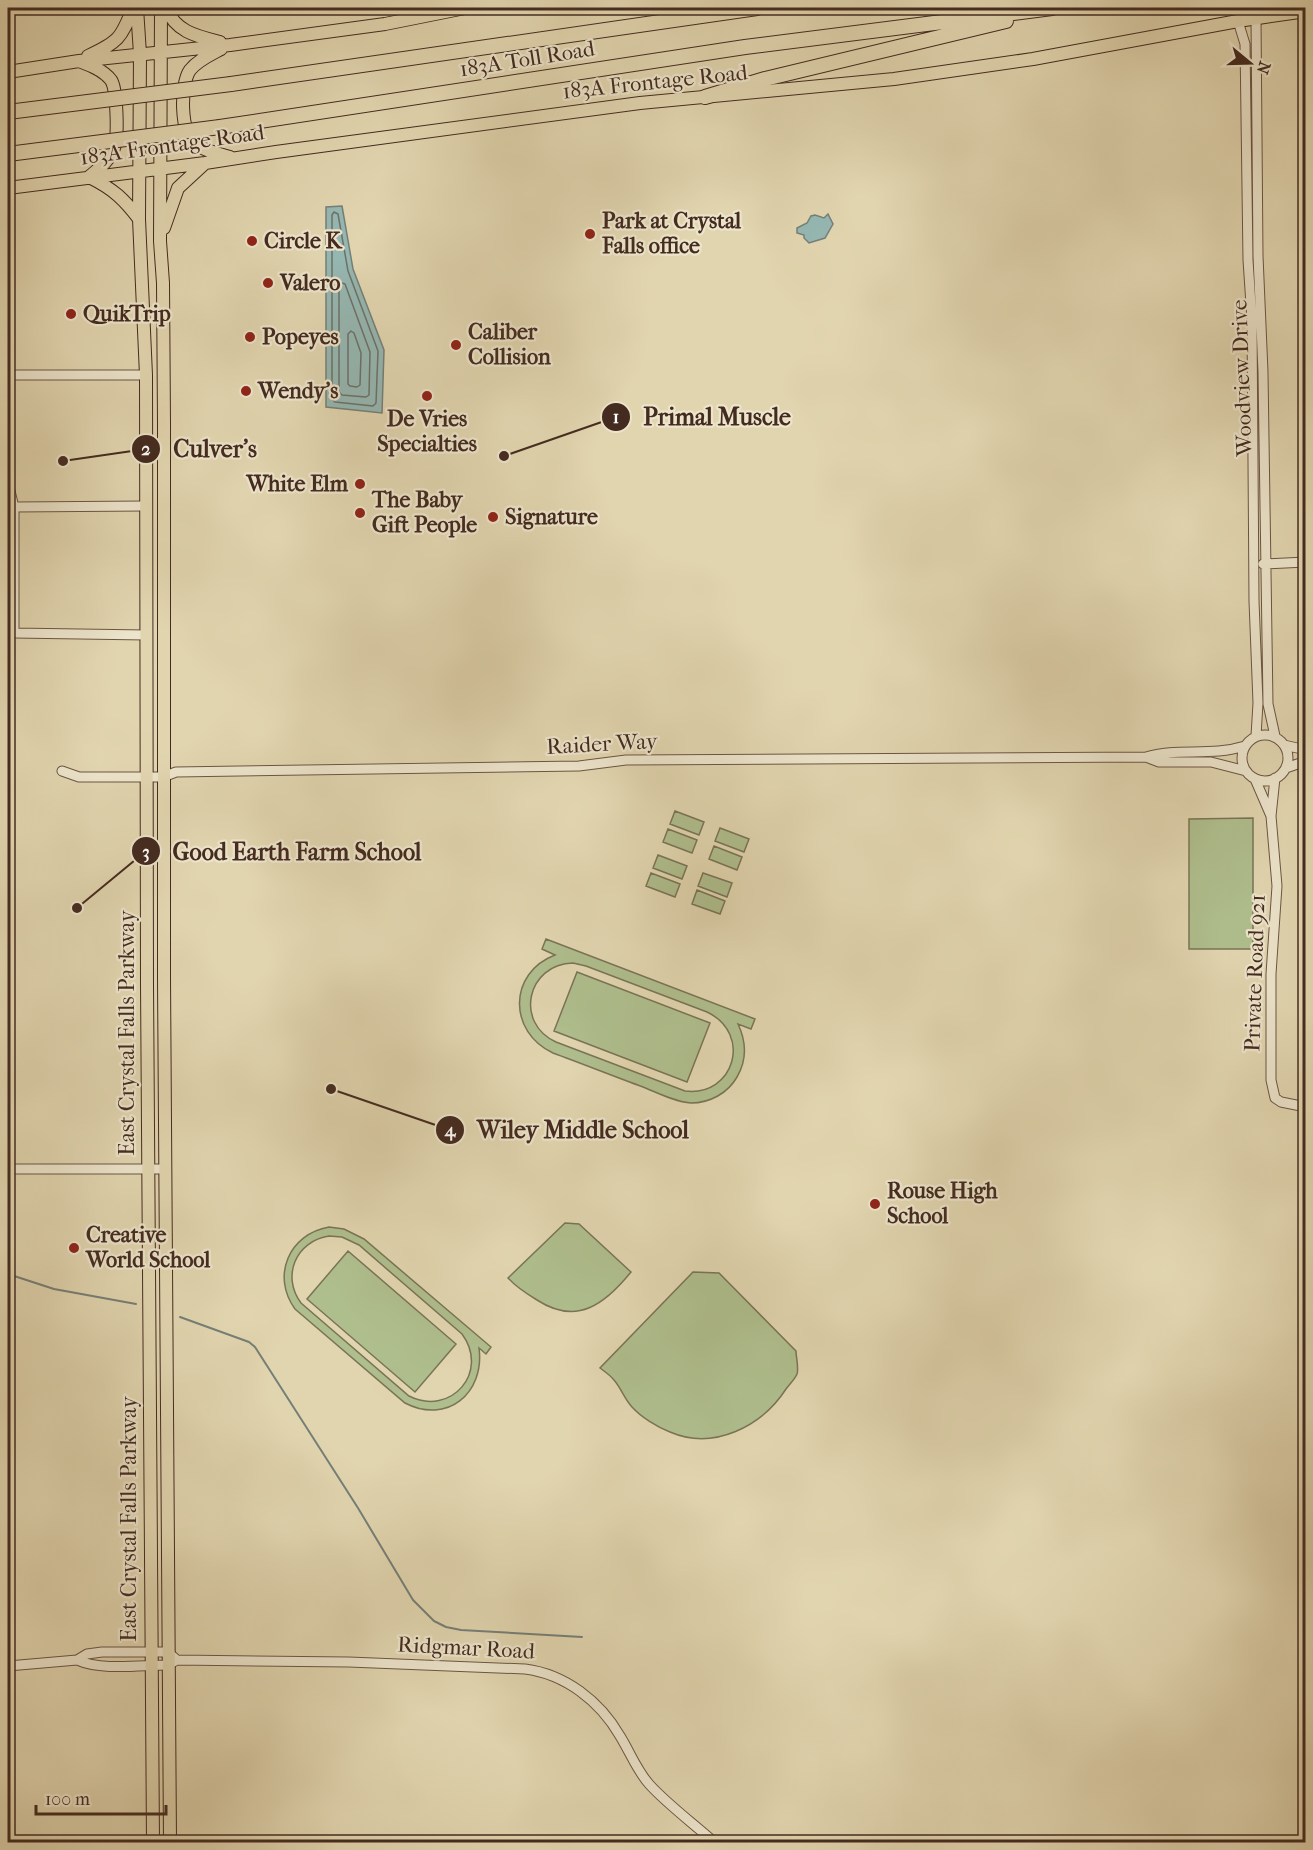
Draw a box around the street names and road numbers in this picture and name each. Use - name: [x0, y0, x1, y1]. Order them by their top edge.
- street label: 183A Toll Road: [458, 35, 597, 83]
- street label: 183A Frontage Road: [561, 59, 750, 105]
- street label: 183A Frontage Road: [78, 119, 267, 171]
- street label: Woodview Drive: [1226, 299, 1258, 458]
- street label: Raider Way: [546, 728, 660, 760]
- street label: Private Road 921: [1239, 894, 1271, 1052]
- street label: East Crystal Falls Parkway: [114, 909, 140, 1156]
- street label: East Crystal Falls Parkway: [116, 1395, 142, 1642]
- street label: Ridgmar Road: [397, 1631, 536, 1665]

